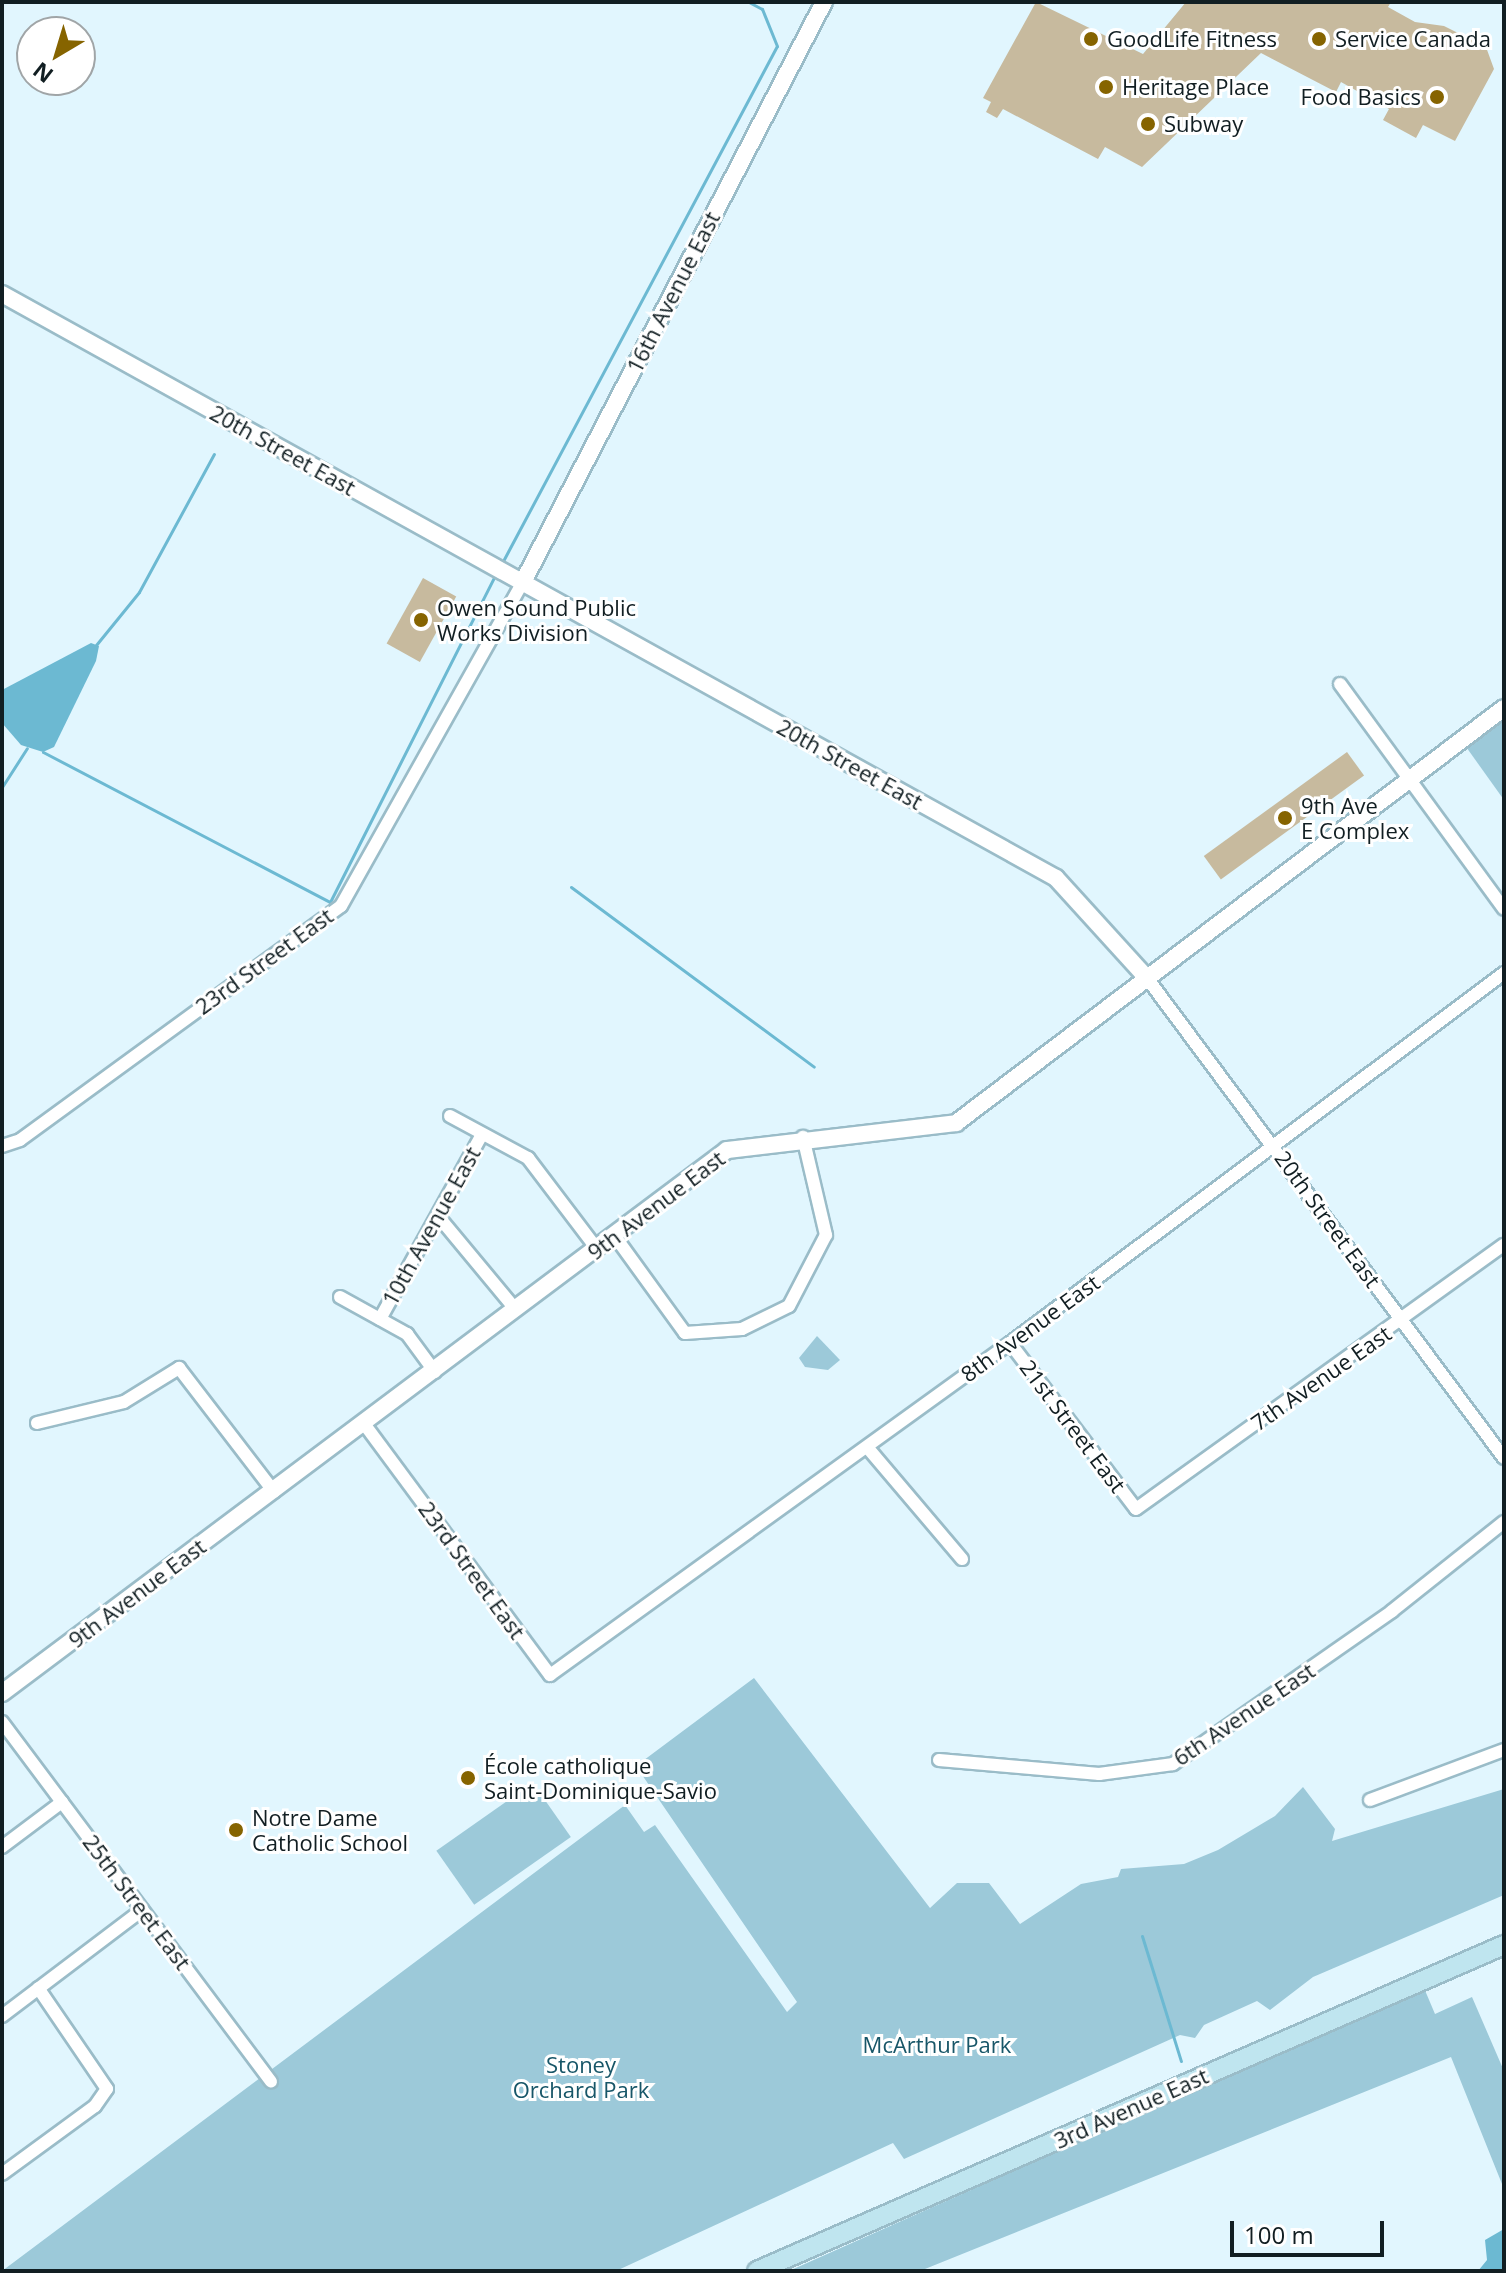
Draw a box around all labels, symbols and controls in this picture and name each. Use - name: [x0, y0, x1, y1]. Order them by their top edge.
- north arrow: [16, 16, 96, 96]
- place label: GoodLife Fitness: [1107, 26, 1277, 52]
- place label: Service Canada: [1335, 26, 1491, 52]
- marker: GoodLife Fitness: [1082, 30, 1100, 48]
- marker: Service Canada: [1310, 30, 1328, 48]
- text: N: [26, 56, 59, 91]
- place label: Heritage Place: [1122, 74, 1269, 100]
- marker: Heritage Place: [1097, 78, 1115, 96]
- place label: Food Basics: [1301, 84, 1421, 110]
- marker: Food Basics: [1428, 88, 1446, 106]
- place label: Subway: [1164, 111, 1243, 137]
- marker: Subway: [1139, 115, 1157, 133]
- street label: 16th Avenue East: [621, 207, 725, 377]
- street label: 20th Street East: [206, 399, 360, 501]
- place label: Owen Sound Public Works Division: [437, 594, 636, 646]
- marker: Owen Sound Public Works Division: [412, 611, 430, 629]
- street label: 20th Street East: [773, 713, 927, 815]
- place label: 9th Ave E Complex: [1301, 792, 1409, 844]
- marker: 9th Ave E Complex: [1276, 809, 1294, 827]
- street label: 23rd Street East: [190, 902, 338, 1020]
- street label: 10th Avenue East: [376, 1142, 486, 1310]
- street label: 9th Avenue East: [582, 1145, 730, 1265]
- street label: 20th Street East: [1270, 1146, 1386, 1292]
- street label: 8th Avenue East: [956, 1269, 1104, 1387]
- street label: 7th Avenue East: [1246, 1320, 1396, 1436]
- street label: 21st Street East: [1015, 1355, 1131, 1497]
- street label: 23rd Street East: [413, 1496, 531, 1644]
- street label: 9th Avenue East: [63, 1533, 211, 1653]
- street label: 6th Avenue East: [1168, 1657, 1320, 1771]
- place label: École catholique Saint-Dominique-Savio: [484, 1752, 717, 1804]
- marker: École catholique Saint-Dominique-Savio: [459, 1769, 477, 1787]
- place label: Notre Dame Catholic School: [252, 1804, 408, 1856]
- marker: Notre Dame Catholic School: [227, 1821, 245, 1839]
- street label: 25th Street East: [78, 1829, 196, 1975]
- park label: McArthur Park: [863, 2032, 1011, 2058]
- park label: Stoney Orchard Park: [513, 2051, 649, 2102]
- street label: 3rd Avenue East: [1050, 2062, 1212, 2154]
- scale bar: [1234, 2205, 1388, 2255]
- text: 100 m: [1244, 2218, 1314, 2251]

